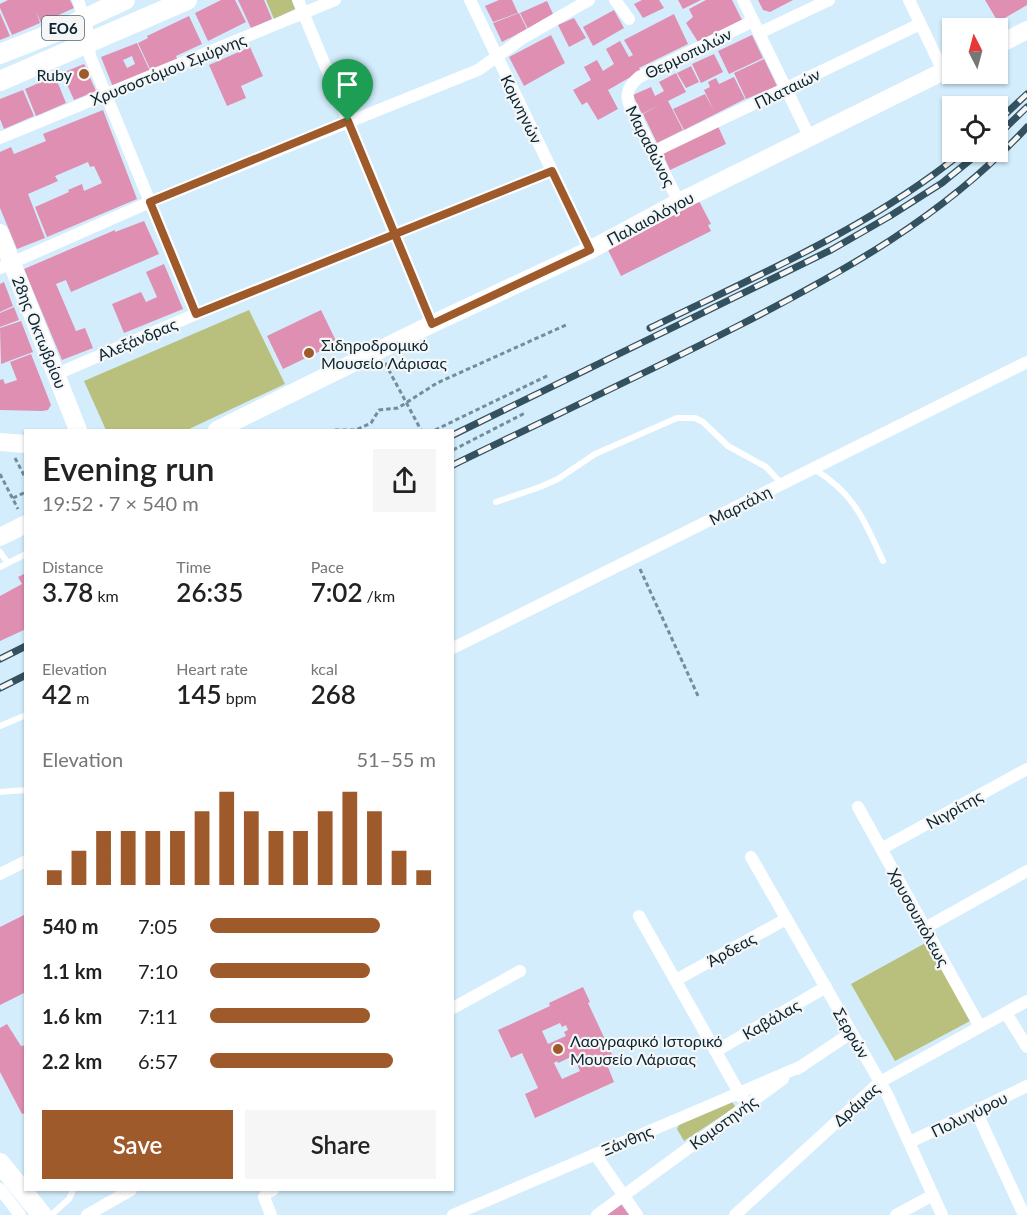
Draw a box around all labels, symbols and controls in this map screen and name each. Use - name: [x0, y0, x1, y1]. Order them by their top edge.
- road number: ΕΟ6: [42, 16, 84, 40]
- north arrow: [942, 18, 1008, 84]
- map controls: [942, 18, 1008, 162]
- street label: Θερμοπυλών: [641, 24, 735, 82]
- street label: Χρυσοστόμου Σμύρνης: [88, 29, 249, 109]
- pin: [322, 59, 373, 121]
- street label: Πλαταιών: [751, 64, 823, 112]
- place label: Ruby: [36, 65, 73, 84]
- marker: Ruby: [77, 67, 91, 81]
- icon: arrive: [331, 68, 364, 101]
- street label: Κομνηνών: [497, 71, 547, 147]
- button: locate: [942, 96, 1008, 162]
- street label: Μαραθώνος: [622, 102, 680, 190]
- street label: Παλαιολόγου: [603, 187, 697, 249]
- street label: 28ης Οκτωβρίου: [9, 273, 71, 391]
- street label: Αλεξάνδρας: [94, 313, 181, 365]
- place label: Σιδηροδρομικό Μουσείο Λάρισας: [321, 335, 447, 372]
- marker: Σιδηροδρομικό Μουσείο Λάρισας: [302, 346, 316, 360]
- text: Evening run: [42, 448, 215, 488]
- button: share: [373, 449, 436, 512]
- street label: Μαρτάλη: [706, 481, 774, 529]
- text: 19:52 · 7 × 540 m: [42, 491, 199, 515]
- text: Distance: [42, 557, 103, 576]
- text: Time: [176, 557, 211, 576]
- text: Pace: [311, 557, 344, 576]
- text: 3.78: [42, 576, 93, 608]
- text: 26:35: [176, 576, 243, 608]
- text: 7:02: [311, 576, 363, 608]
- text: km: [93, 586, 119, 605]
- text: /km: [363, 586, 395, 605]
- text: Elevation: [42, 659, 107, 678]
- text: Heart rate: [176, 659, 248, 678]
- text: kcal: [311, 659, 338, 678]
- text: 42: [42, 678, 72, 710]
- text: 145: [176, 678, 222, 710]
- text: 268: [311, 678, 356, 710]
- text: m: [72, 688, 89, 707]
- text: bpm: [222, 688, 257, 707]
- text: Elevation: [42, 747, 123, 771]
- text: 51–55 m: [356, 747, 436, 771]
- street label: Νιγρίτης: [922, 785, 986, 832]
- street label: Χρυσουπόλεως: [884, 865, 954, 970]
- text: 540 m: [42, 914, 98, 938]
- text: 7:05: [138, 914, 178, 938]
- street label: Άρδεας: [703, 928, 759, 970]
- text: 1.1 km: [42, 959, 102, 983]
- text: 7:10: [138, 959, 178, 983]
- street label: Καβάλας: [739, 995, 804, 1043]
- text: 1.6 km: [42, 1004, 102, 1028]
- text: 7:11: [138, 1004, 178, 1028]
- street label: Σερρών: [830, 1004, 874, 1062]
- place label: Λαογραφικό Ιστορικό Μουσείο Λάρισας: [570, 1031, 723, 1068]
- marker: Λαογραφικό Ιστορικό Μουσείο Λάρισας: [551, 1042, 565, 1056]
- text: 2.2 km: [42, 1049, 102, 1073]
- text: 6:57: [138, 1049, 178, 1073]
- street label: Δράμας: [829, 1078, 883, 1130]
- street label: Πολυγύρου: [928, 1087, 1010, 1141]
- street label: Κομοτηνής: [685, 1091, 761, 1153]
- button: Save: [42, 1110, 233, 1179]
- button: Share: [245, 1110, 436, 1179]
- street label: Ξάνθης: [599, 1121, 656, 1159]

